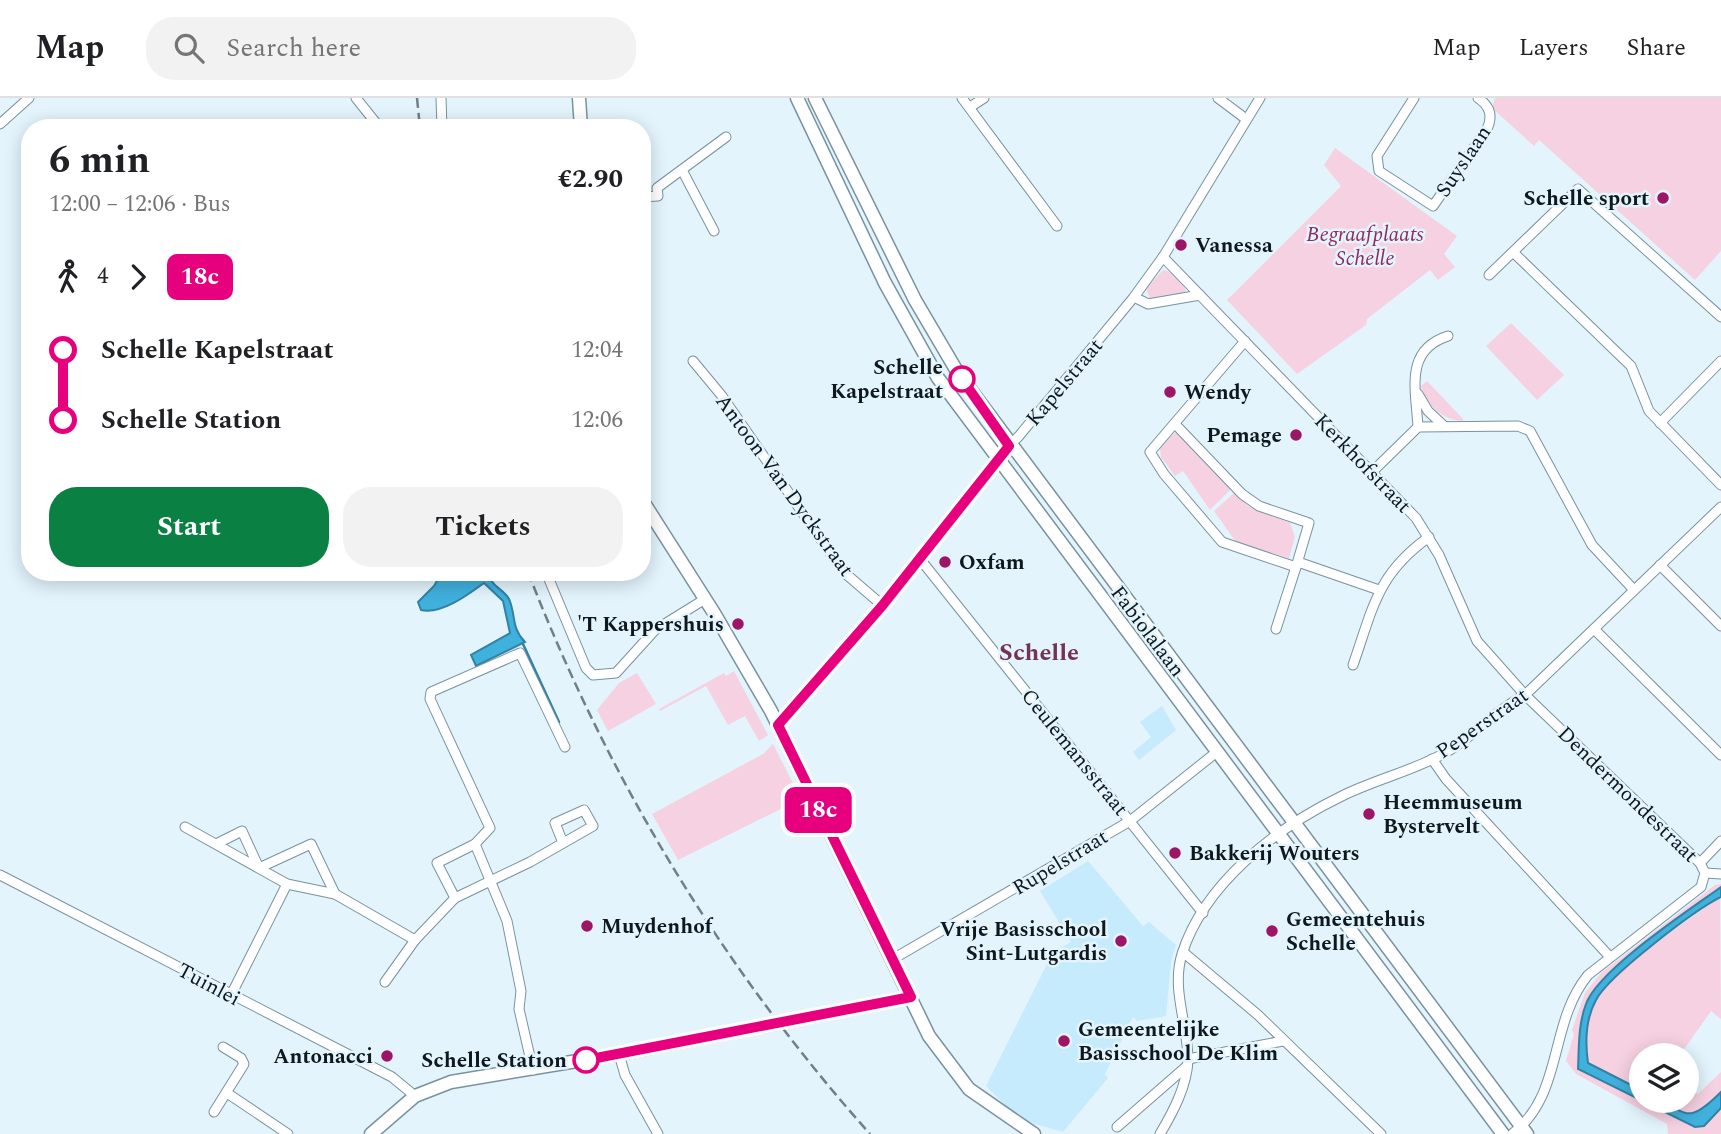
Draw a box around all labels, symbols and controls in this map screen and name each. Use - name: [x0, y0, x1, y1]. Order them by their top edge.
- search box: [146, 17, 636, 80]
- text: Map: [35, 23, 104, 73]
- text: Search here: [226, 28, 361, 68]
- icon: search: [170, 29, 208, 67]
- text: Map: [1432, 30, 1481, 66]
- text: Layers: [1519, 30, 1589, 66]
- text: Share: [1627, 30, 1686, 66]
- street label: Suyslaan: [1428, 119, 1500, 204]
- text: 6 min: [49, 132, 150, 190]
- text: €2.90: [558, 159, 623, 199]
- place label: Schelle sport: [1524, 183, 1649, 215]
- text: 12:00 – 12:06 · Bus: [49, 187, 231, 222]
- marker: Schelle sport: [1655, 190, 1671, 206]
- park label: Begraafplaats Schelle: [1306, 219, 1424, 275]
- place label: Vanessa: [1195, 230, 1273, 262]
- marker: Vanessa: [1173, 237, 1189, 253]
- icon: walk: [49, 258, 87, 296]
- icon: forward: [119, 258, 157, 296]
- text: 4: [97, 259, 109, 294]
- text: 18c: [181, 259, 219, 295]
- text: Schelle Kapelstraat: [101, 330, 334, 370]
- street label: Kapelstraat: [1018, 332, 1111, 434]
- text: 12:04: [571, 333, 623, 368]
- place label: Schelle Kapelstraat: [830, 352, 943, 408]
- marker: Schelle Kapelstraat: [949, 366, 975, 392]
- place label: Wendy: [1184, 377, 1252, 409]
- marker: Wendy: [1162, 384, 1178, 400]
- street label: Antoon Van Dyckstraat: [707, 388, 862, 584]
- text: Schelle Station: [101, 400, 281, 440]
- text: 12:06: [571, 403, 623, 438]
- street label: Kerkhofstraat: [1306, 406, 1418, 521]
- place label: Pemage: [1206, 420, 1282, 452]
- marker: Pemage: [1288, 427, 1304, 443]
- button: Start: [49, 487, 329, 567]
- button: Tickets: [343, 487, 623, 567]
- place label: Oxfam: [959, 547, 1025, 579]
- marker: Oxfam: [937, 554, 953, 570]
- street label: Fabiolalaan: [1102, 579, 1192, 684]
- place label: 'T Kappershuis: [577, 609, 724, 641]
- marker: 'T Kappershuis: [730, 616, 746, 632]
- district label: Schelle: [999, 635, 1079, 671]
- street label: Peperstraat: [1430, 680, 1535, 768]
- street label: Ceulemansstraat: [1013, 682, 1136, 823]
- street label: Dendermondestraat: [1549, 719, 1705, 871]
- line badge: 18c: [778, 787, 858, 833]
- place label: Heemmuseum Bystervelt: [1383, 787, 1523, 843]
- text: 18c: [799, 792, 837, 828]
- marker: Heemmuseum Bystervelt: [1361, 806, 1377, 822]
- street label: Rupelstraat: [1006, 822, 1115, 904]
- place label: Bakkerij Wouters: [1189, 838, 1360, 870]
- marker: Bakkerij Wouters: [1167, 845, 1183, 861]
- place label: Gemeentehuis Schelle: [1286, 904, 1425, 960]
- place label: Muydenhof: [601, 911, 714, 943]
- place label: Vrije Basisschool Sint-Lutgardis: [940, 914, 1107, 970]
- marker: Muydenhof: [579, 918, 595, 934]
- marker: Gemeentehuis Schelle: [1264, 923, 1280, 939]
- marker: Vrije Basisschool Sint-Lutgardis: [1113, 933, 1129, 949]
- street label: Tuinlei: [171, 955, 246, 1015]
- place label: Gemeentelijke Basisschool De Klim: [1078, 1014, 1278, 1070]
- marker: Gemeentelijke Basisschool De Klim: [1056, 1033, 1072, 1049]
- place label: Antonacci: [273, 1041, 373, 1073]
- map controls: [1629, 1043, 1699, 1113]
- button: layers: [1629, 1043, 1699, 1113]
- place label: Schelle Station: [421, 1045, 567, 1077]
- marker: Schelle Station: [573, 1047, 599, 1073]
- marker: Antonacci: [379, 1048, 395, 1064]

